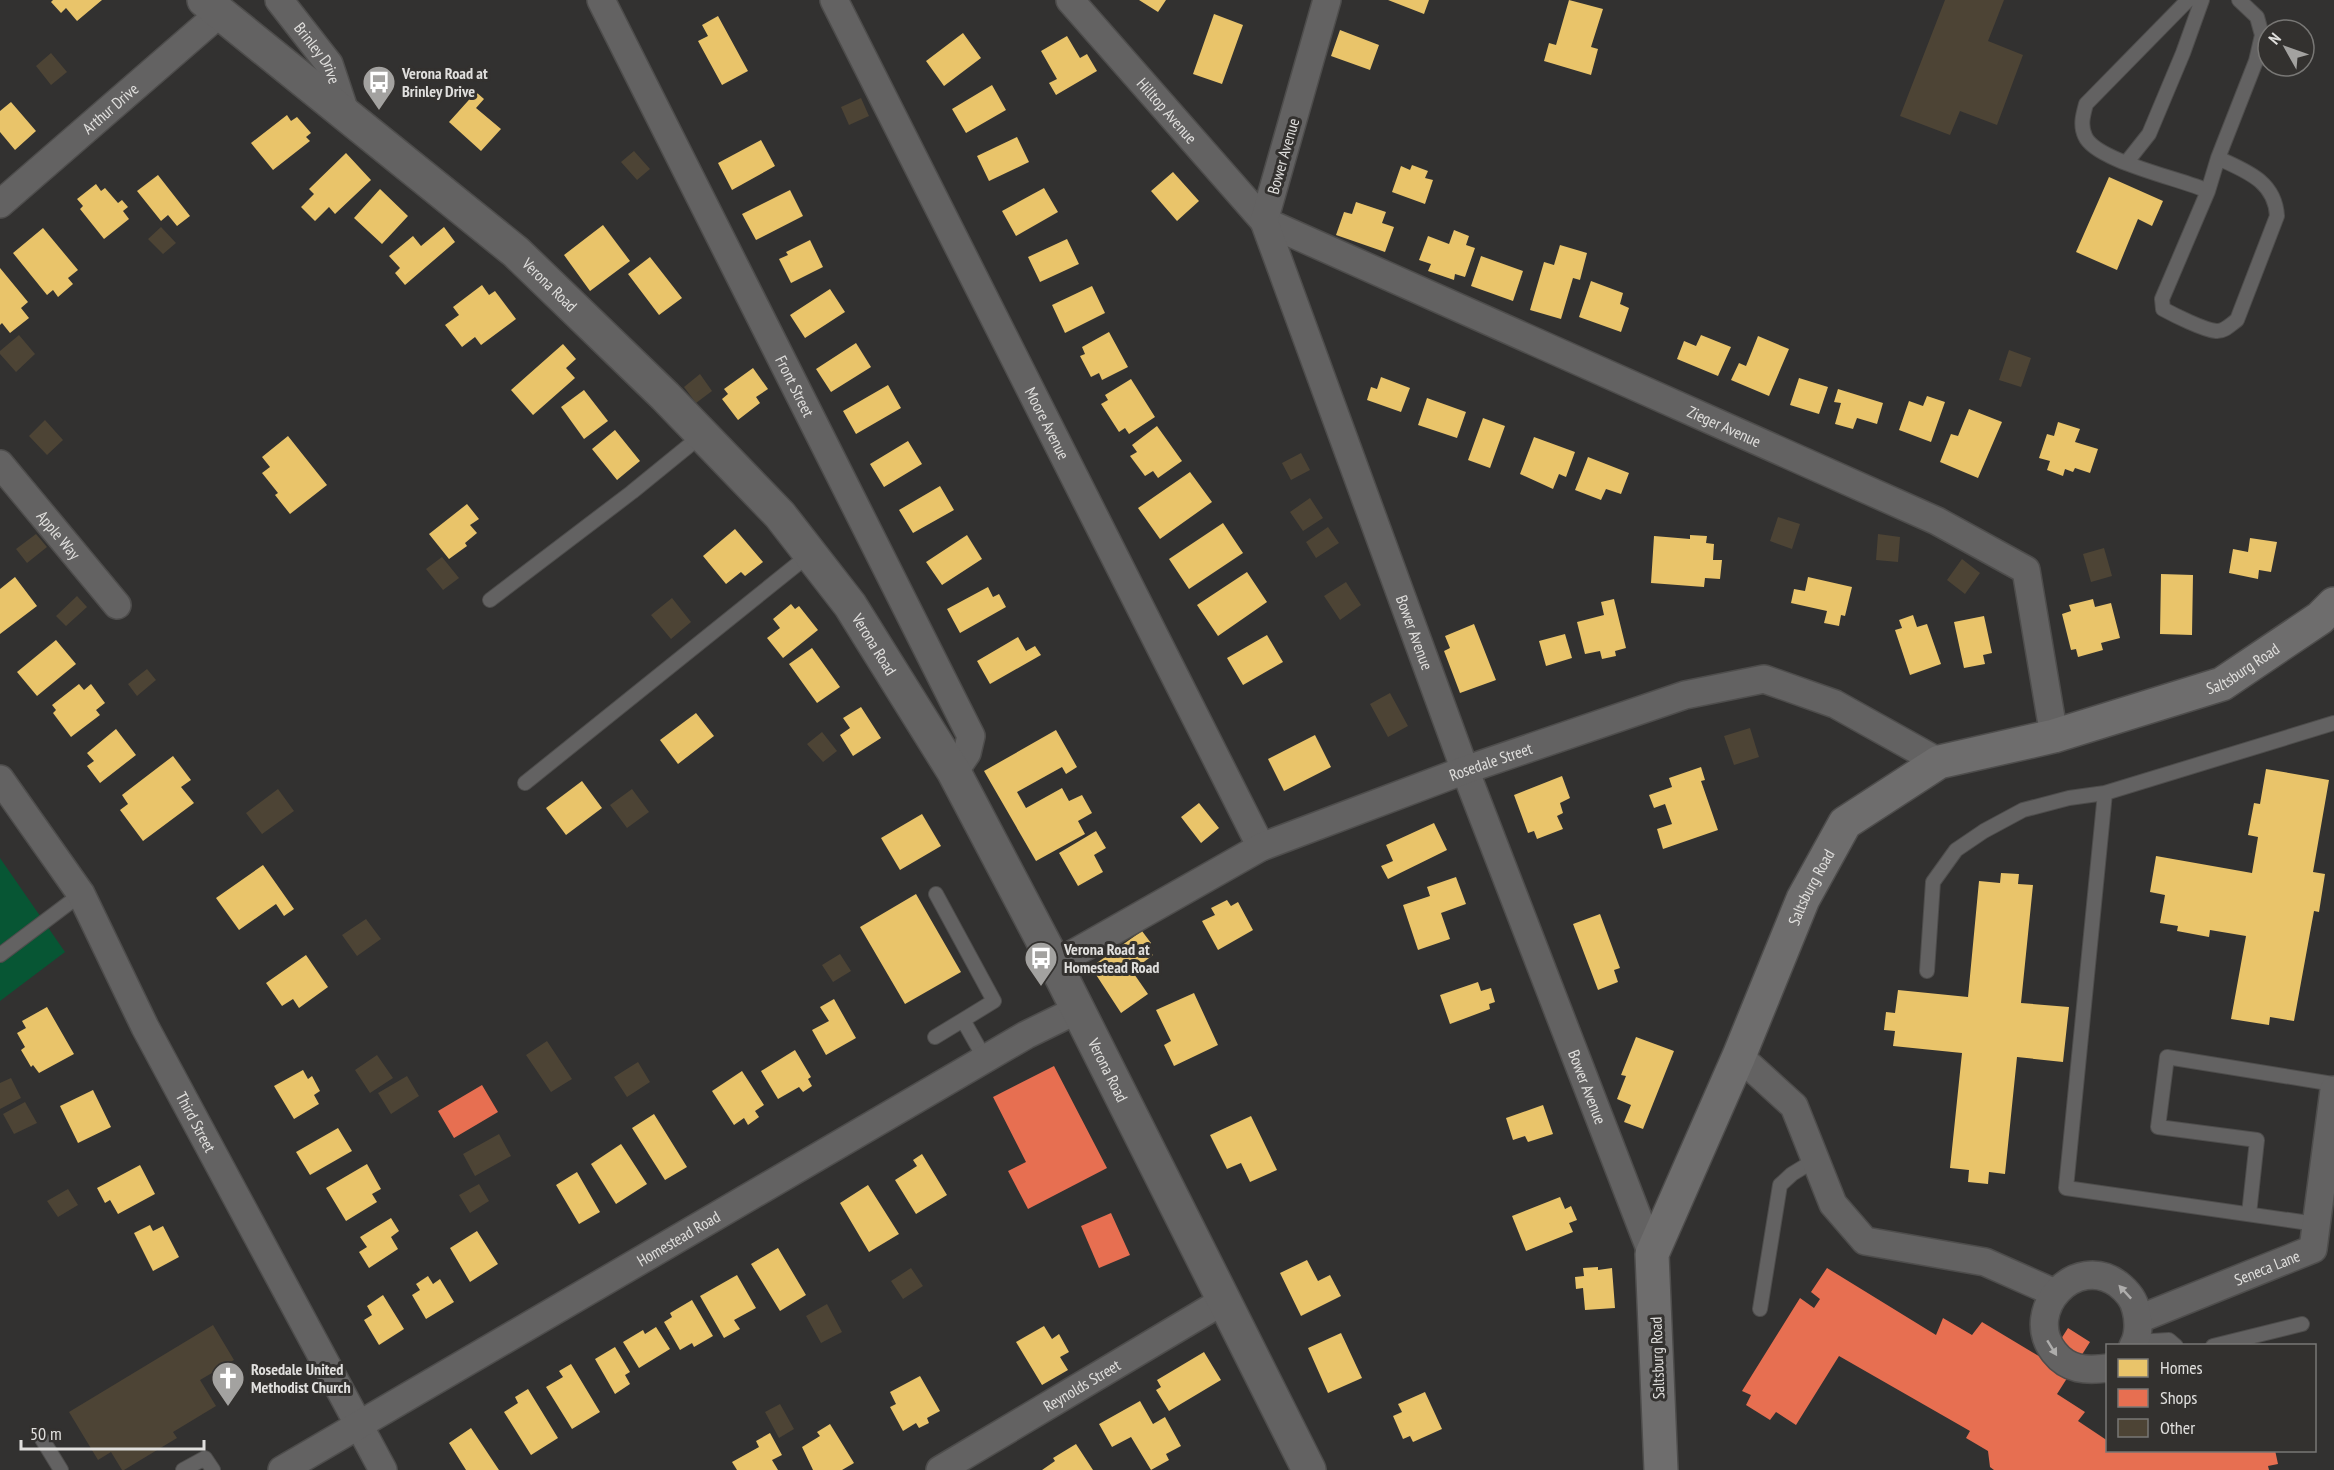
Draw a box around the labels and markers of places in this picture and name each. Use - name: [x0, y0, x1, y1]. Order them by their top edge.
- place label: Verona Road at Brinley Drive: [401, 63, 488, 101]
- bus stop icon: Verona Road at Brinley Drive: [361, 64, 397, 111]
- place label: Verona Road at Homestead Road: [1063, 939, 1159, 977]
- bus stop icon: Verona Road at Homestead Road: [1023, 940, 1059, 987]
- place label: Rosedale United Methodist Church: [251, 1359, 351, 1397]
- church icon: Rosedale United Methodist Church: [210, 1360, 246, 1407]

